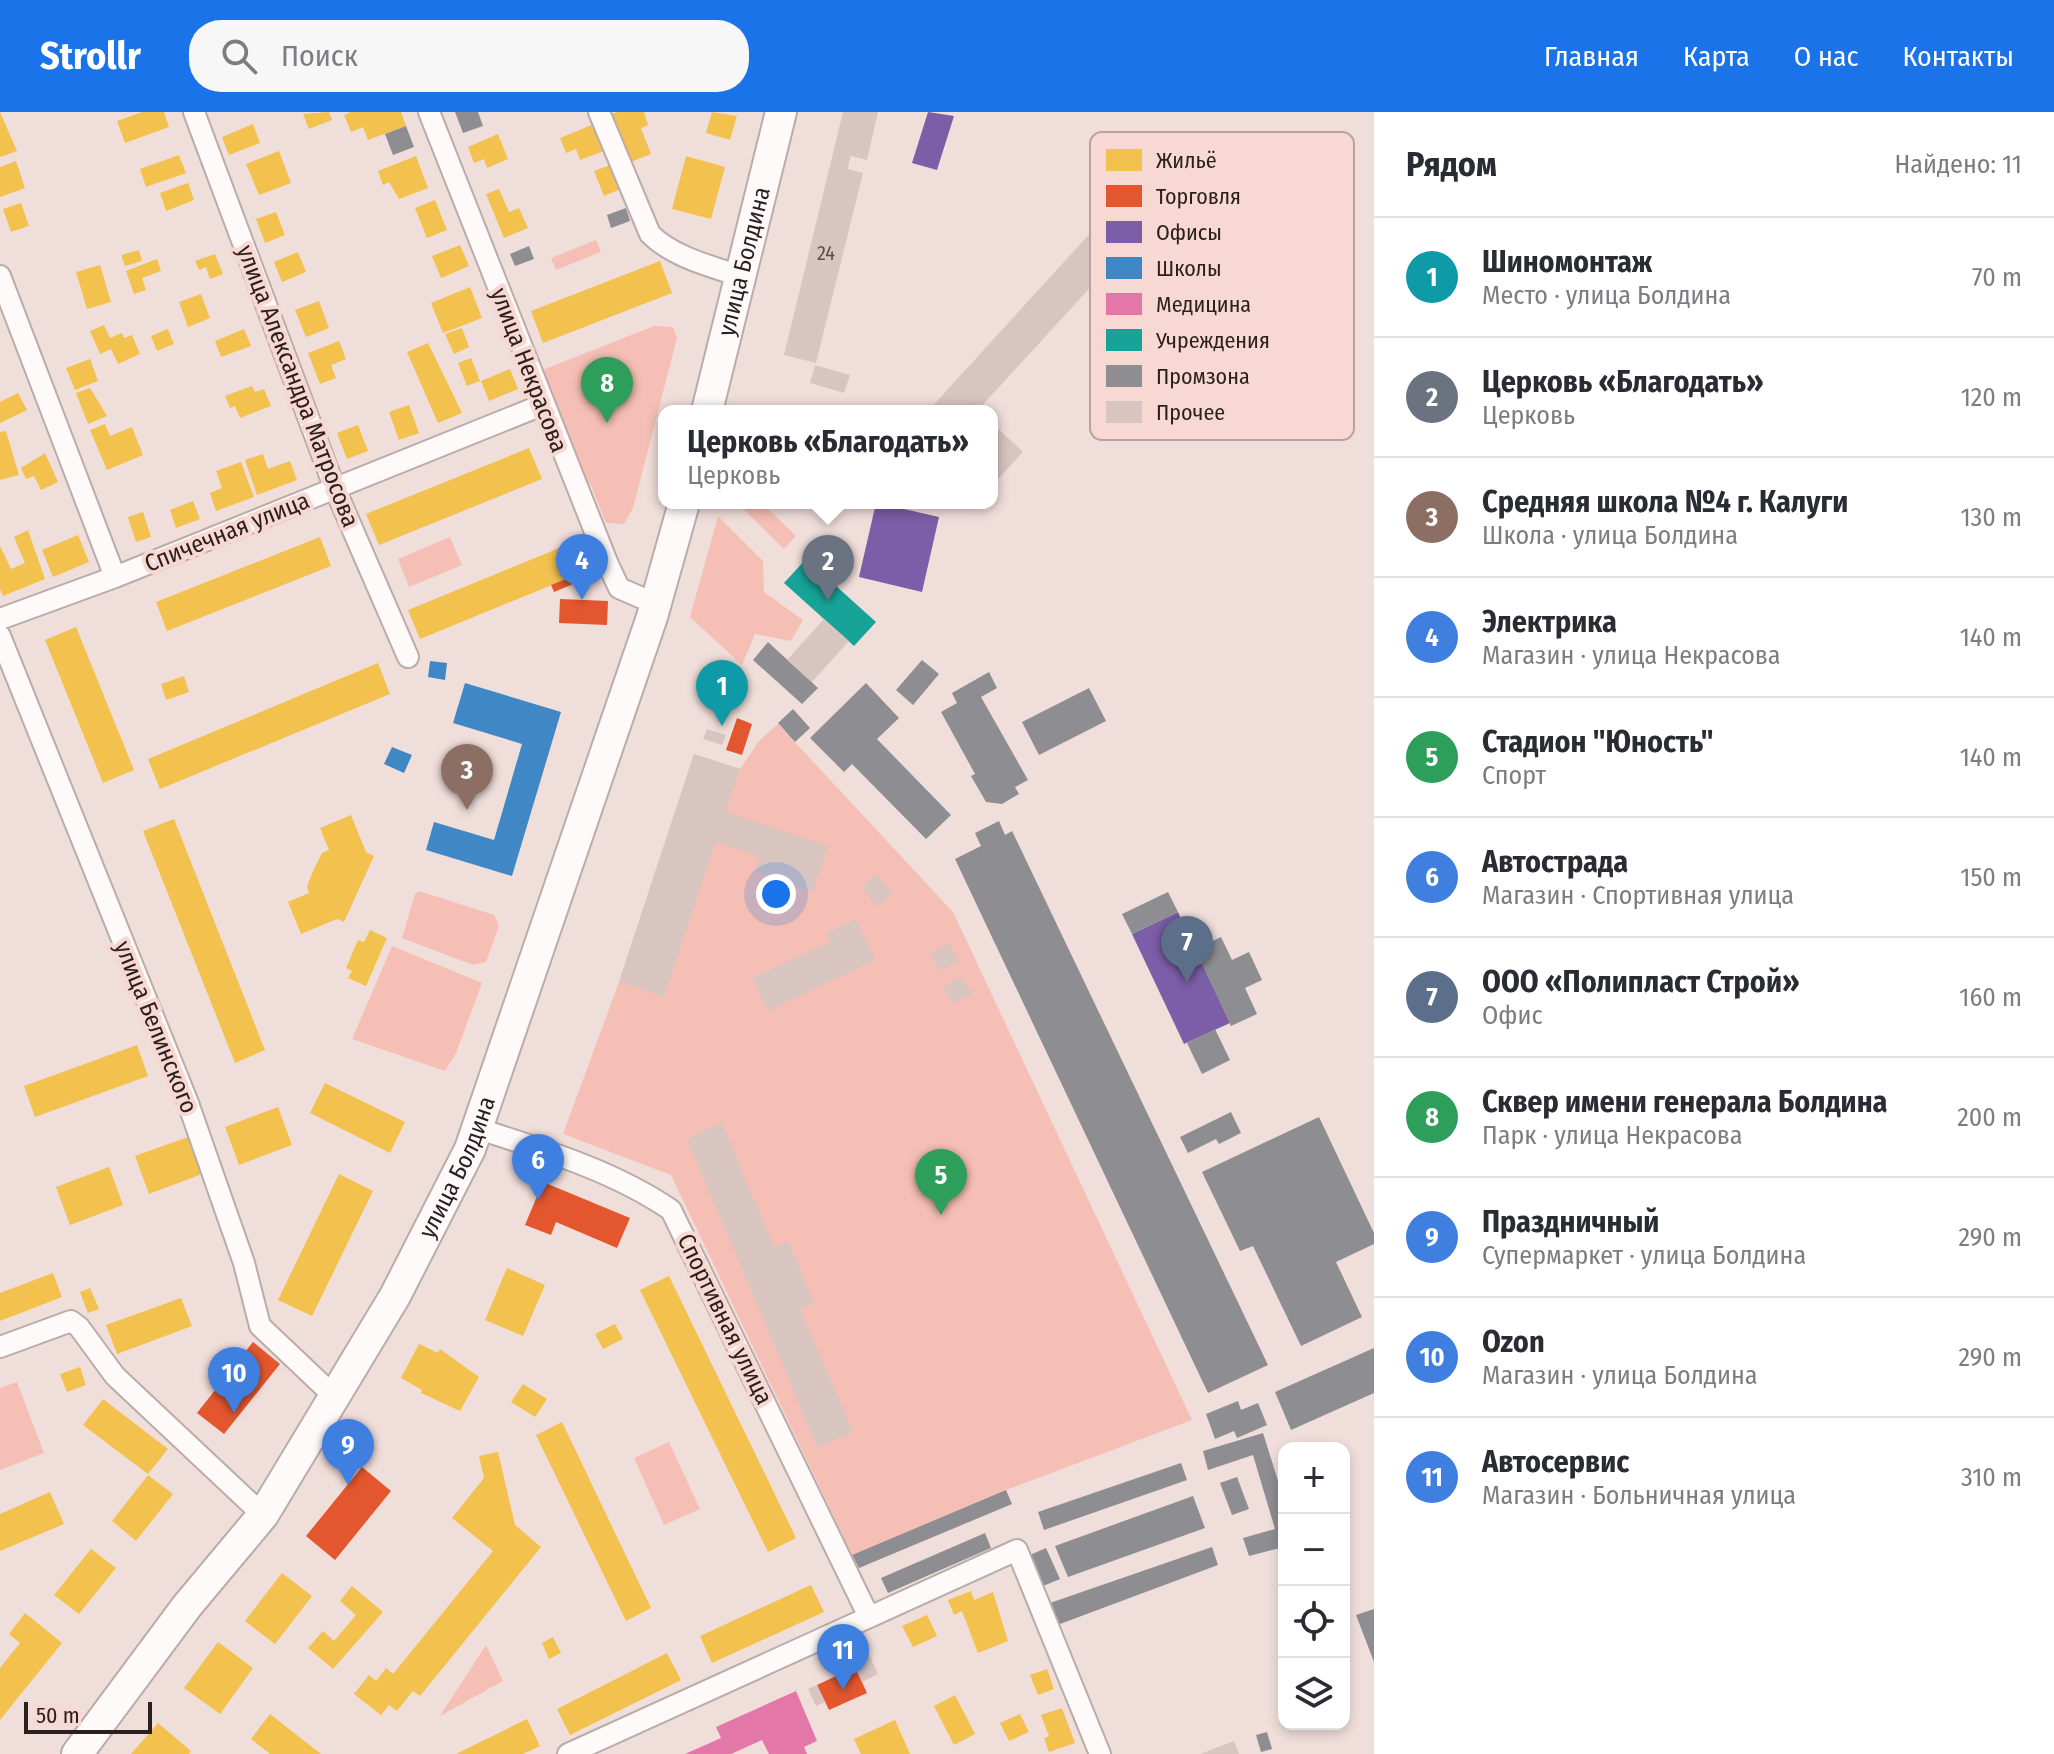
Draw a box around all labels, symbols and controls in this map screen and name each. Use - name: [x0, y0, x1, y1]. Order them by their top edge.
- search box: [189, 20, 749, 92]
- text: Strollr: [40, 33, 141, 79]
- icon: search: [217, 34, 261, 78]
- text: Поиск: [281, 38, 358, 74]
- text: Главная: [1544, 40, 1639, 73]
- text: Карта: [1683, 40, 1750, 73]
- text: О нас: [1794, 40, 1859, 73]
- text: Контакты: [1903, 40, 2014, 73]
- legend: [1090, 132, 1354, 440]
- text: Рядом: [1406, 144, 1497, 185]
- text: Жильё: [1156, 147, 1217, 174]
- text: Найдено: 11: [1895, 149, 2022, 180]
- text: Торговля: [1156, 183, 1241, 210]
- street label: улица Болдина: [712, 184, 776, 339]
- text: Офисы: [1156, 219, 1222, 246]
- street label: улица Александра Матросова: [231, 241, 365, 531]
- house number: 24: [817, 241, 835, 265]
- text: Шиномонтаж: [1482, 244, 1652, 280]
- text: Школы: [1156, 255, 1222, 282]
- text: 1: [1427, 262, 1438, 293]
- text: 70 m: [1972, 262, 2022, 293]
- text: Место · улица Болдина: [1482, 280, 1731, 311]
- street label: улица Некрасова: [485, 284, 573, 456]
- text: Медицина: [1156, 291, 1251, 318]
- text: Учреждения: [1155, 327, 1270, 354]
- pin: 8: [581, 357, 633, 423]
- text: Промзона: [1156, 363, 1250, 390]
- text: Церковь «Благодать»: [1482, 364, 1764, 400]
- text: 2: [1426, 382, 1438, 413]
- text: 120 m: [1961, 382, 2022, 413]
- text: Прочее: [1156, 399, 1225, 426]
- text: Церковь: [1482, 400, 1575, 431]
- popup: [658, 405, 998, 509]
- text: Церковь «Благодать»: [687, 424, 969, 460]
- text: Церковь: [687, 460, 780, 491]
- text: Средняя школа №4 г. Калуги: [1482, 484, 1848, 520]
- street label: Спичечная улица: [141, 486, 313, 578]
- text: 3: [1426, 502, 1438, 533]
- text: 130 m: [1960, 502, 2022, 533]
- text: Школа · улица Болдина: [1482, 520, 1738, 551]
- pin: 4: [556, 534, 608, 600]
- pin: 2: [802, 535, 854, 601]
- text: Электрика: [1482, 604, 1617, 640]
- text: 4: [1425, 622, 1439, 653]
- text: 140 m: [1960, 622, 2022, 653]
- text: Магазин · улица Некрасова: [1482, 640, 1780, 671]
- pin: 1: [696, 660, 748, 726]
- text: Стадион "Юность": [1482, 724, 1713, 760]
- text: 5: [1426, 742, 1438, 773]
- text: 140 m: [1960, 742, 2022, 773]
- pin: 3: [441, 744, 493, 810]
- text: Спорт: [1482, 760, 1546, 791]
- text: Автострада: [1482, 844, 1628, 880]
- text: 6: [1425, 862, 1439, 893]
- text: 150 m: [1960, 862, 2022, 893]
- your location: [756, 874, 796, 914]
- text: Магазин · Спортивная улица: [1482, 880, 1794, 911]
- pin: 7: [1161, 916, 1213, 982]
- street label: улица Белинского: [109, 937, 203, 1117]
- text: ООО «Полипласт Строй»: [1482, 964, 1800, 1000]
- text: 7: [1426, 982, 1438, 1013]
- text: 160 m: [1959, 982, 2022, 1013]
- text: Офис: [1482, 1000, 1543, 1031]
- text: Сквер имени генерала Болдина: [1482, 1084, 1887, 1120]
- street label: улица Болдина: [413, 1093, 501, 1243]
- text: 8: [1425, 1102, 1439, 1133]
- text: 200 m: [1957, 1102, 2022, 1133]
- text: Парк · улица Некрасова: [1482, 1120, 1742, 1151]
- pin: 6: [512, 1134, 564, 1200]
- pin: 5: [915, 1149, 967, 1215]
- text: Праздничный: [1482, 1204, 1659, 1240]
- text: 9: [1425, 1222, 1439, 1253]
- text: 290 m: [1958, 1222, 2022, 1253]
- street label: Спортивная улица: [672, 1229, 778, 1409]
- text: Супермаркет · улица Болдина: [1482, 1240, 1806, 1271]
- text: Ozon: [1482, 1324, 1545, 1360]
- text: 10: [1419, 1342, 1445, 1373]
- text: 290 m: [1958, 1342, 2022, 1373]
- pin: 10: [208, 1347, 260, 1413]
- text: Магазин · улица Болдина: [1482, 1360, 1758, 1391]
- pin: 9: [322, 1419, 374, 1485]
- map controls: [1278, 1442, 1350, 1730]
- button: +: [1278, 1442, 1350, 1514]
- text: Автосервис: [1482, 1444, 1629, 1480]
- text: 11: [1421, 1462, 1443, 1493]
- text: 310 m: [1961, 1462, 2022, 1493]
- text: Магазин · Больничная улица: [1482, 1480, 1796, 1511]
- button: −: [1278, 1514, 1350, 1586]
- button: locate: [1278, 1586, 1350, 1658]
- pin: 11: [817, 1624, 869, 1690]
- button: layers: [1278, 1658, 1350, 1730]
- scale bar: [24, 1698, 152, 1734]
- text: 50 m: [36, 1702, 80, 1729]

